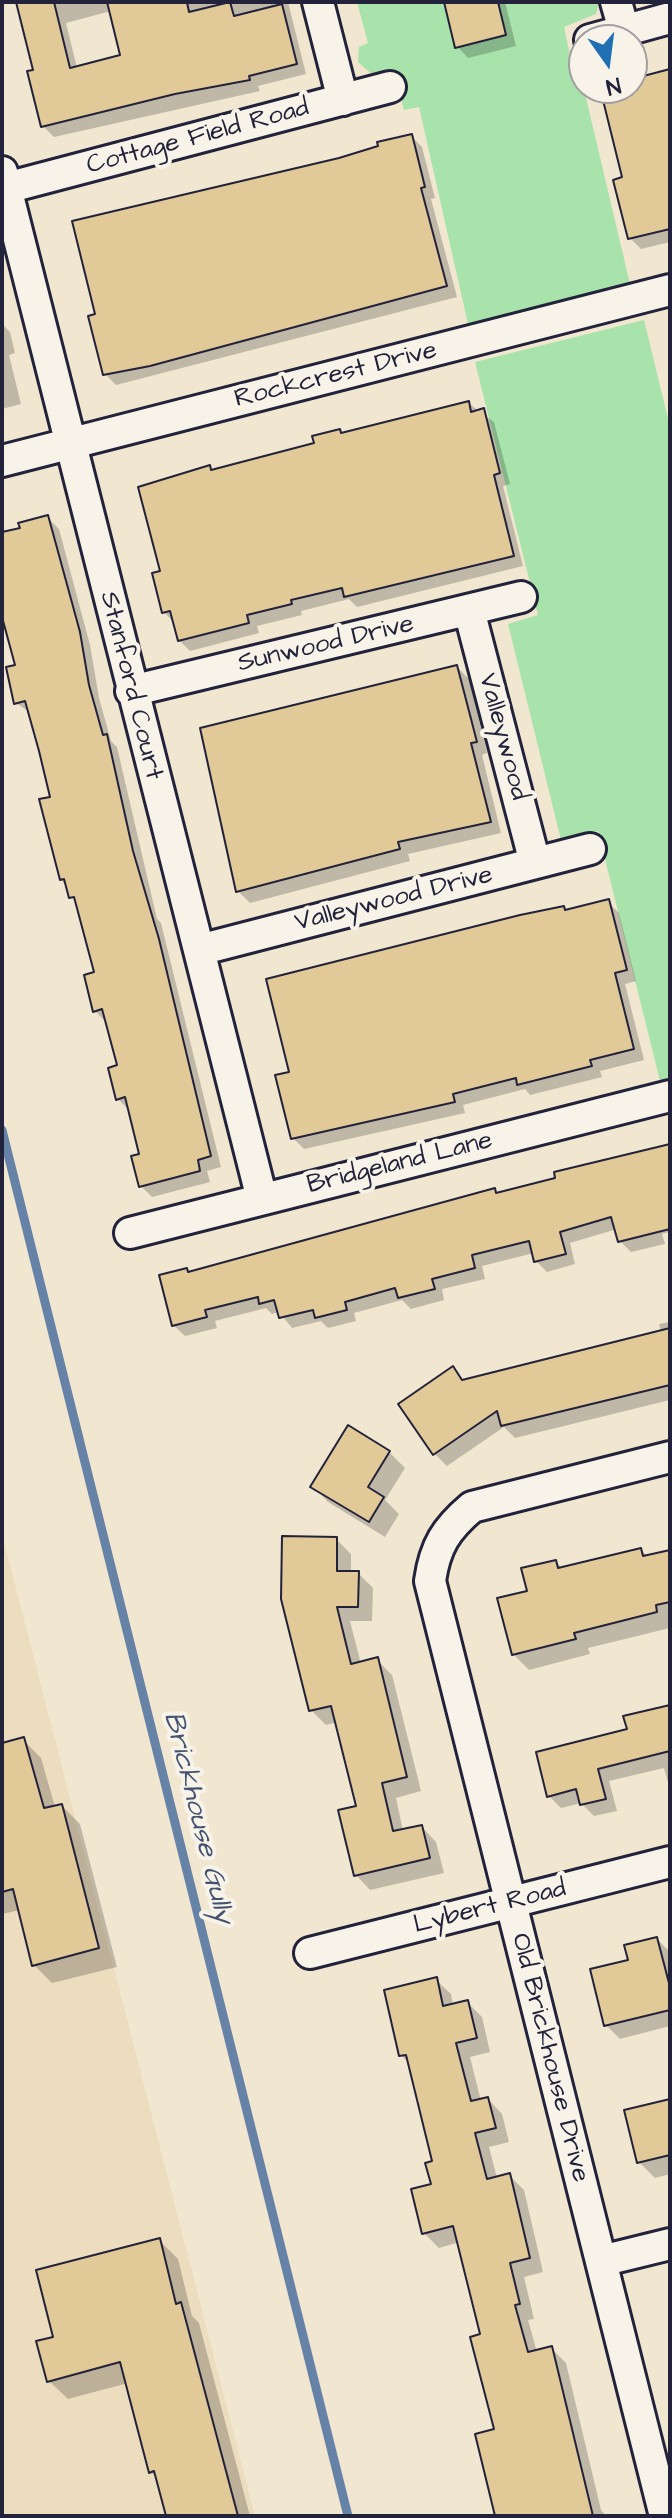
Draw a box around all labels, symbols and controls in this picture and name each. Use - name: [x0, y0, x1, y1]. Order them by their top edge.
- north arrow: [568, 24, 648, 104]
- text: N: [603, 69, 624, 103]
- street label: Cottage Field Road: [83, 93, 313, 183]
- street label: Rockcrest Drive: [232, 336, 440, 416]
- street label: Stanford Court: [92, 589, 168, 783]
- street label: Sunwood Drive: [235, 610, 417, 680]
- street label: Valleywood: [470, 670, 534, 804]
- street label: Valleywood Drive: [292, 860, 496, 940]
- street label: Bridgeland Lane: [304, 1126, 496, 1202]
- water label: Brickhouse Gully: [155, 1709, 239, 1927]
- street label: Lybert Road: [411, 1874, 569, 1942]
- street label: Old Brickhouse Drive: [503, 1930, 595, 2186]

